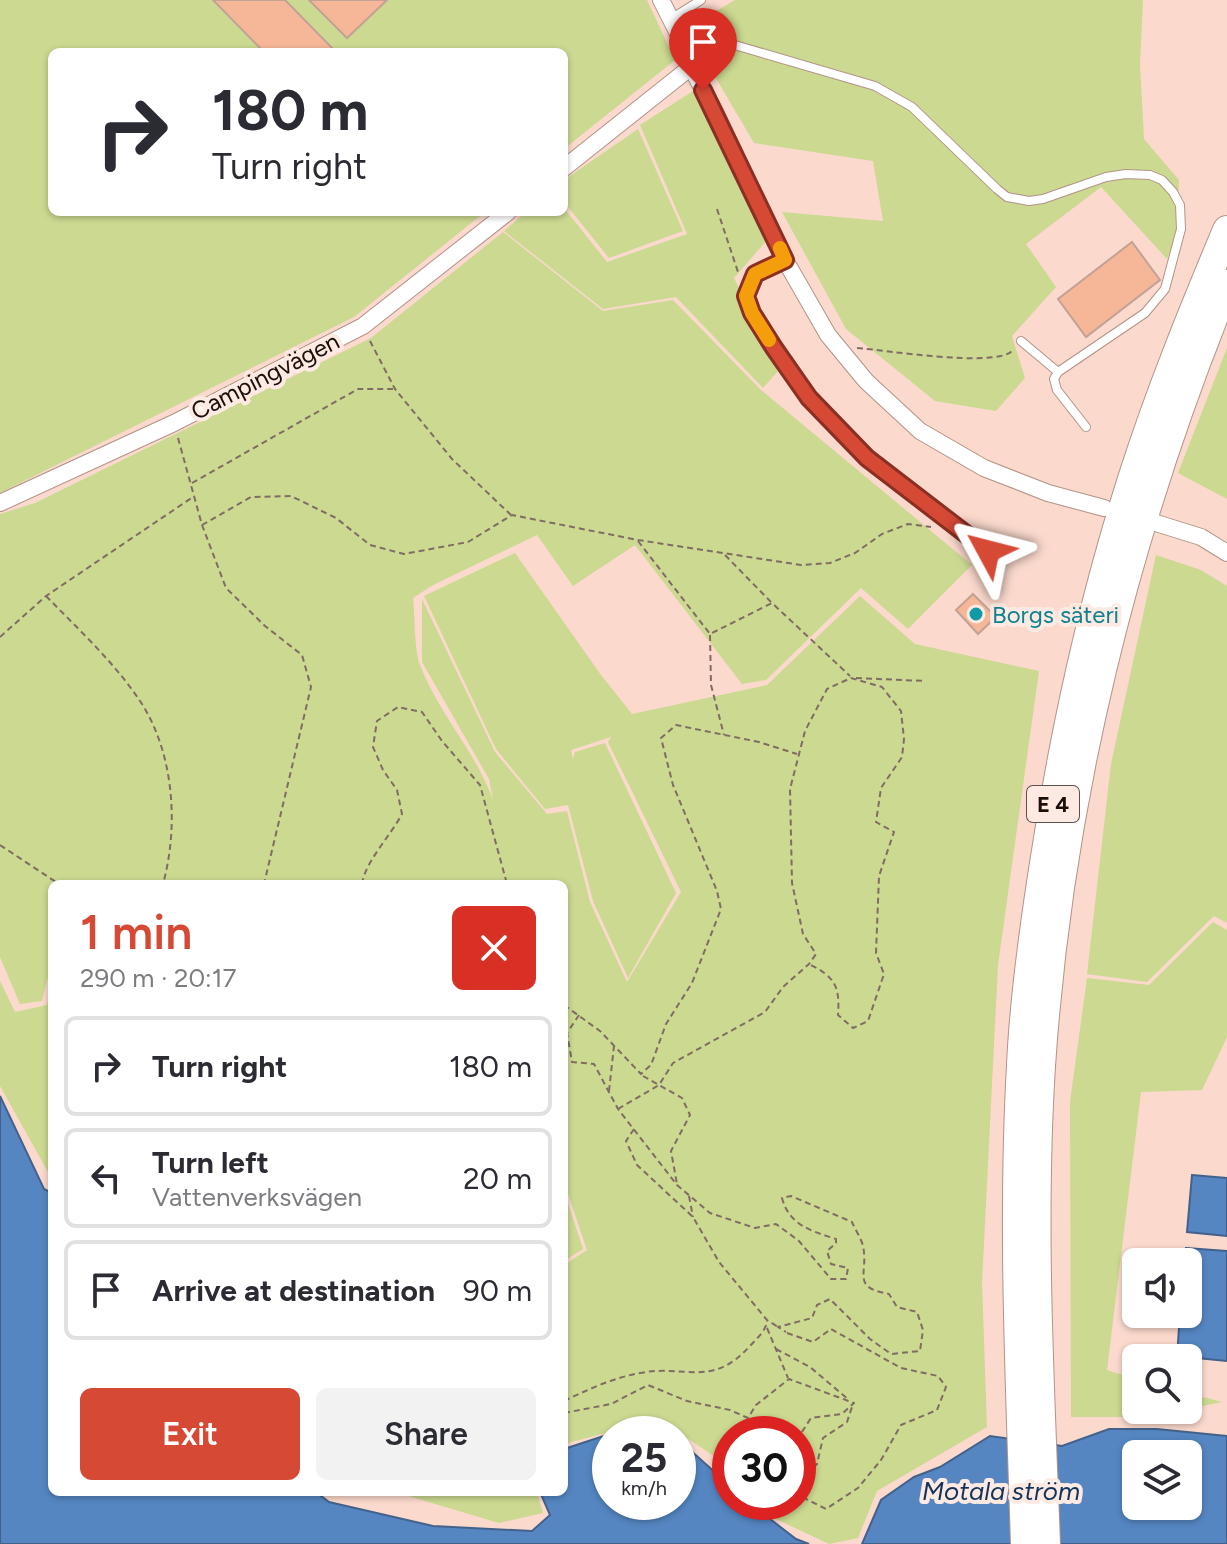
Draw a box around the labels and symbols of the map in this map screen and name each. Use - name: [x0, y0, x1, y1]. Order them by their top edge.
- pin: [669, 8, 737, 90]
- street label: Campingvägen: [186, 326, 344, 426]
- position arrow: [946, 509, 1030, 593]
- place label: Borgs säteri: [992, 600, 1119, 629]
- marker: Borgs säteri: [967, 605, 985, 623]
- road number: E 4: [1027, 786, 1079, 822]
- speed limit sign: 30: [712, 1416, 816, 1520]
- water label: Motala ström: [922, 1475, 1080, 1507]

